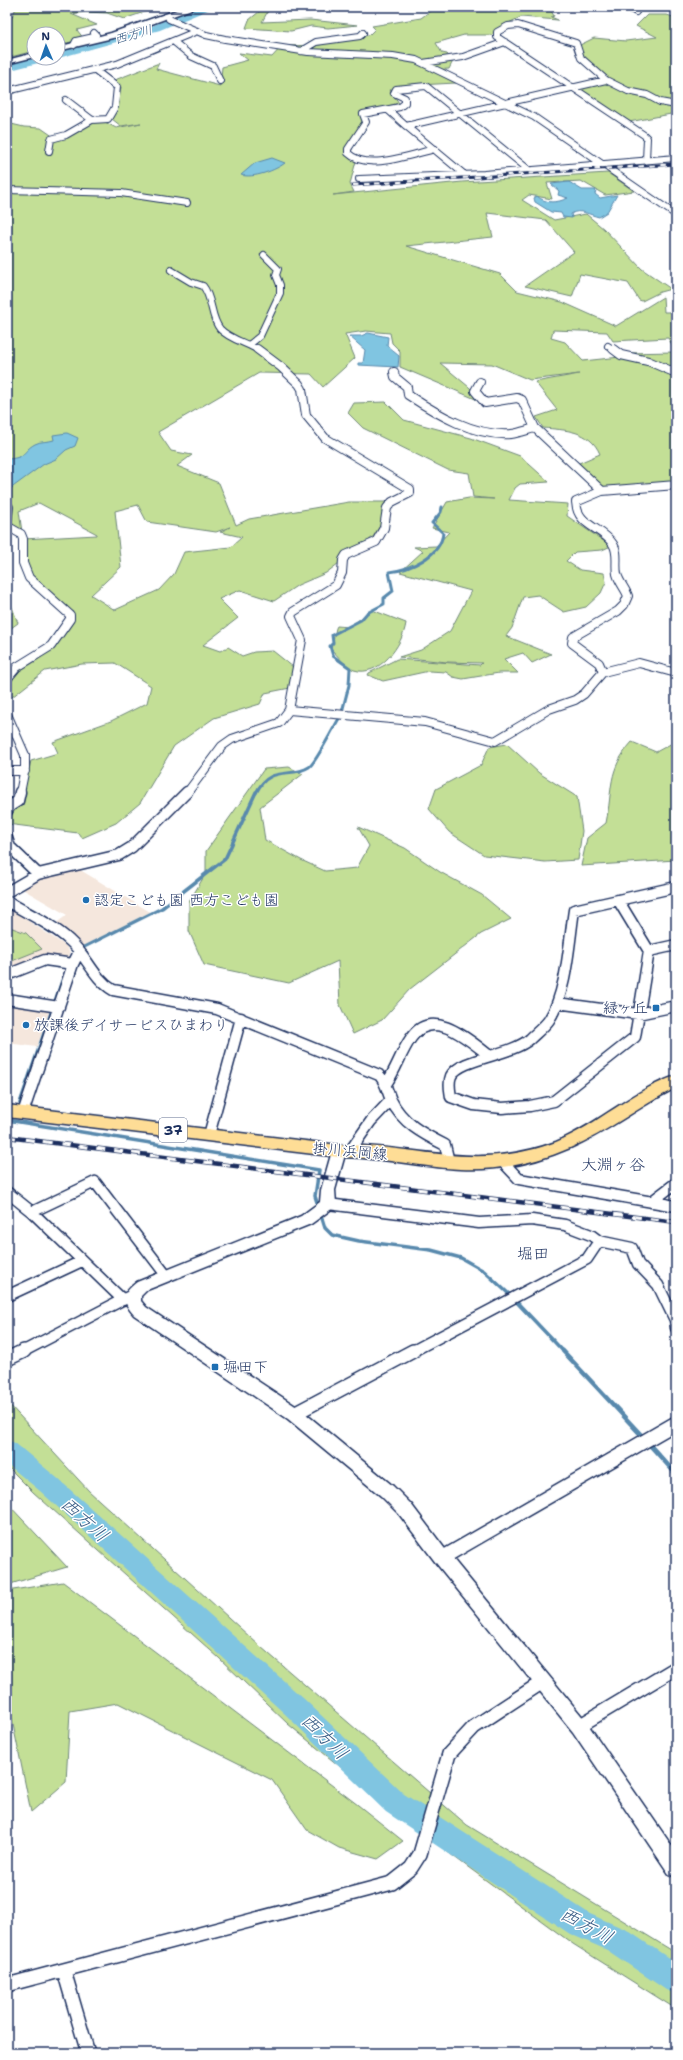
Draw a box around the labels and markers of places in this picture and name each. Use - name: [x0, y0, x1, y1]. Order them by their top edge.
- place label: 認定こども園 西方こども園: [94, 890, 279, 910]
- marker: 認定こども園 西方こども園: [81, 895, 91, 905]
- place label: 緑ヶ丘: [603, 998, 648, 1018]
- marker: 緑ヶ丘: [651, 1003, 661, 1013]
- place label: 放課後デイサービスひまわり: [34, 1015, 228, 1035]
- marker: 放課後デイサービスひまわり: [21, 1020, 31, 1030]
- place label: 堀田下: [223, 1357, 268, 1377]
- marker: 堀田下: [210, 1362, 220, 1372]

